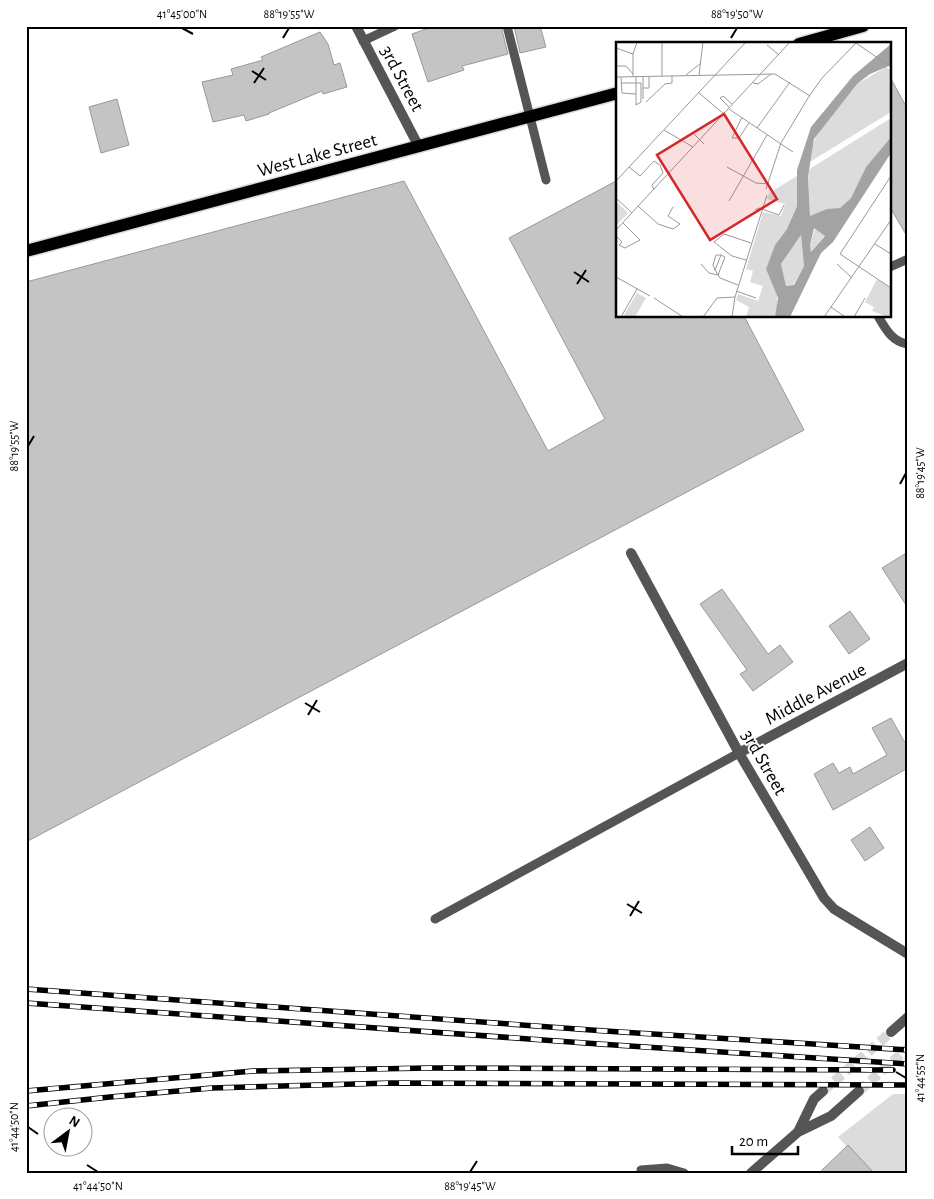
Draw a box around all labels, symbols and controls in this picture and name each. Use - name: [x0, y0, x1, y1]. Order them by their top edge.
- text: 41°45'00"N: [157, 8, 207, 20]
- text: 88°19'55"W: [264, 8, 315, 20]
- text: 88°19'50"W: [711, 8, 763, 20]
- inset map: [616, 42, 892, 318]
- street label: 3rd Street: [376, 43, 427, 115]
- street label: West Lake Street: [256, 130, 379, 181]
- text: 88°19'55"W: [8, 420, 20, 471]
- text: 88°19'45"W: [914, 447, 926, 499]
- street label: Middle Avenue: [762, 660, 869, 729]
- street label: 3rd Street: [738, 727, 790, 799]
- text: 41°44'55"N: [914, 1054, 926, 1102]
- text: 41°44'50"N: [8, 1102, 20, 1152]
- north arrow: [42, 1106, 92, 1156]
- text: N: [67, 1113, 82, 1130]
- scale bar: [732, 1124, 798, 1156]
- text: 20 m: [739, 1134, 768, 1149]
- text: 41°44'50"N: [73, 1180, 123, 1192]
- text: 88°19'45"W: [444, 1180, 496, 1192]

